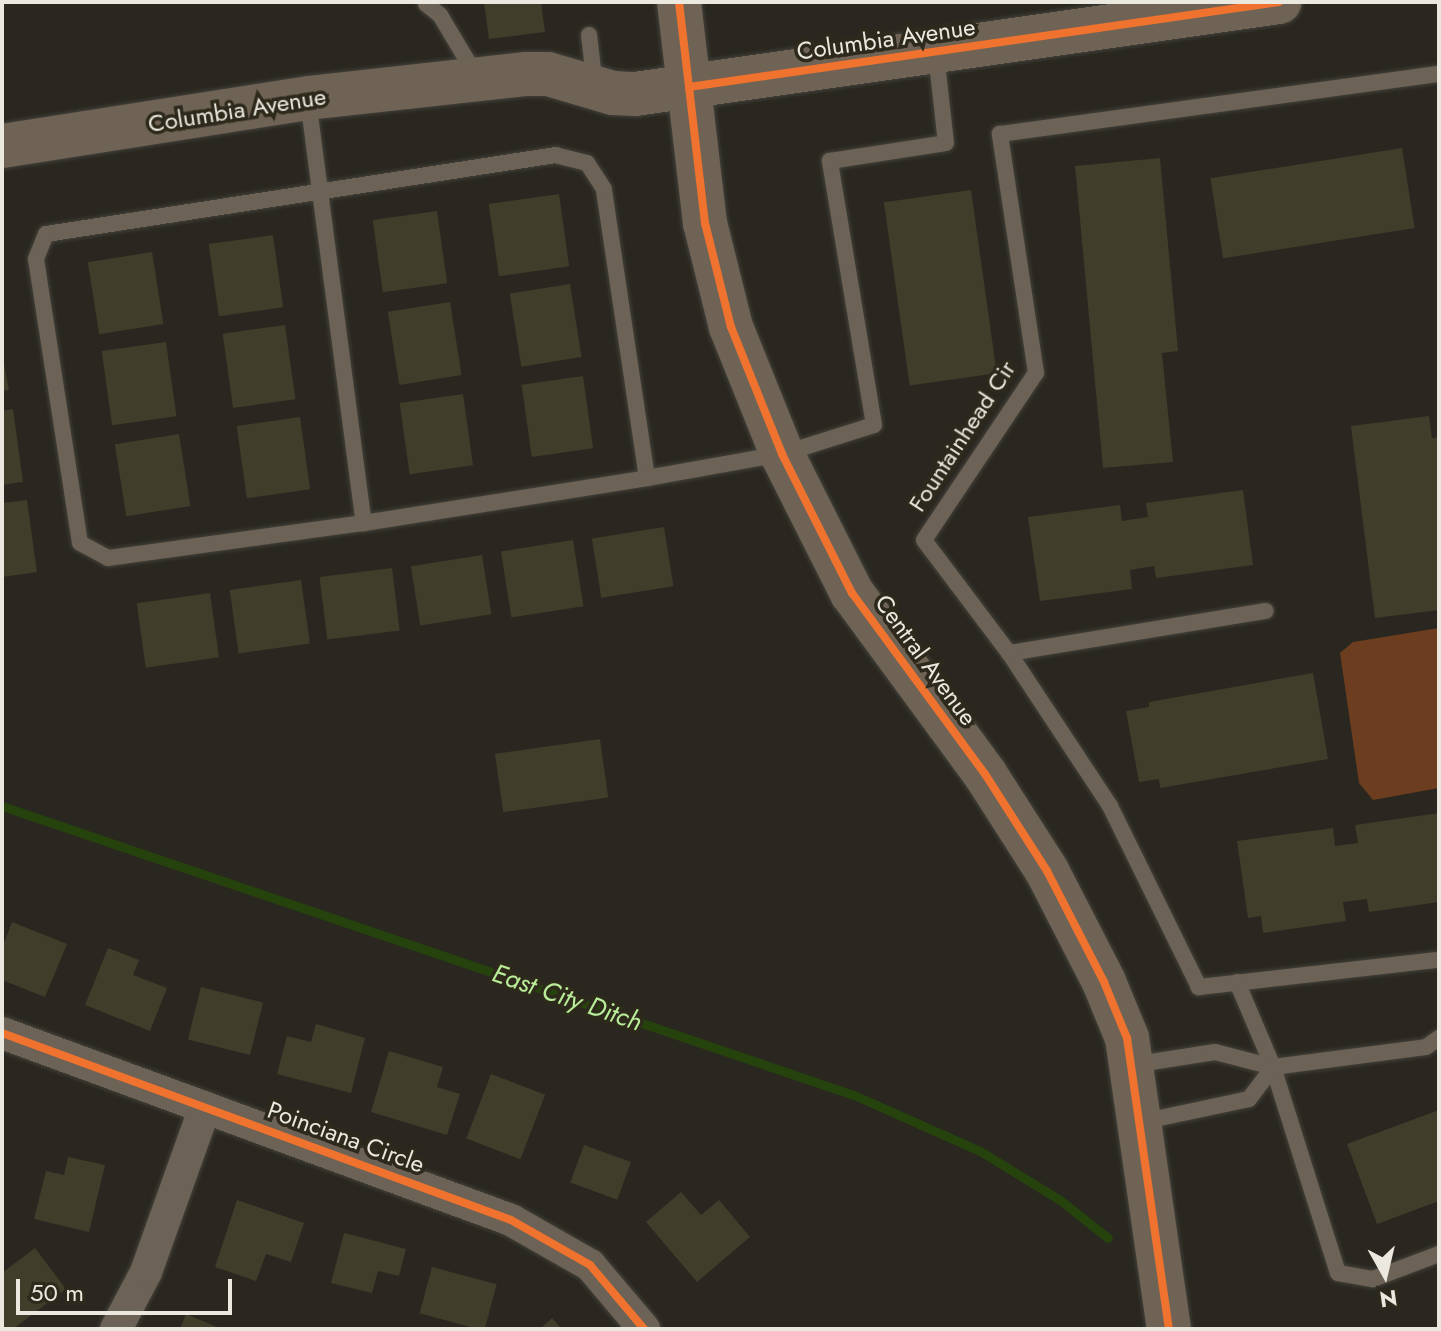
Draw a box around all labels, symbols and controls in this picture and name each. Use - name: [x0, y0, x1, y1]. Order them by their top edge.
- street label: Columbia Avenue: [795, 12, 977, 66]
- street label: Columbia Avenue: [146, 82, 328, 138]
- street label: Fountainhead Cir: [903, 355, 1021, 517]
- street label: Central Avenue: [869, 589, 983, 731]
- water label: East City Ditch: [488, 958, 646, 1038]
- street label: Poinciana Circle: [264, 1095, 428, 1179]
- north arrow: [1345, 1235, 1425, 1315]
- scale bar: [20, 1263, 236, 1313]
- text: 50 m: [30, 1275, 84, 1310]
- text: N: [1377, 1282, 1399, 1316]

